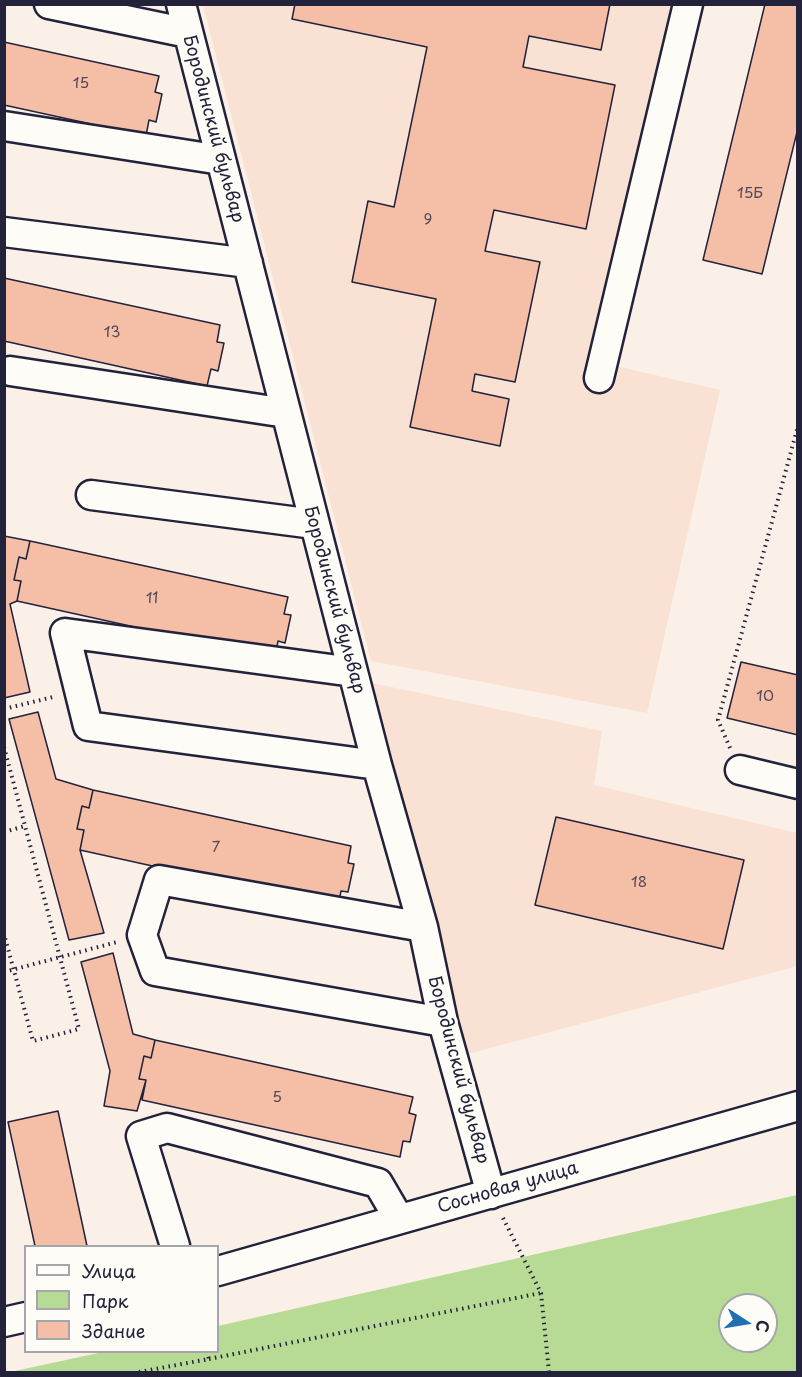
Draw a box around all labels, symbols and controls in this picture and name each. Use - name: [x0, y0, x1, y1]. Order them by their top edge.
- street label: Бородинский бульвар: [178, 33, 248, 225]
- house number: 15: [73, 75, 89, 93]
- house number: 15Б: [737, 185, 763, 203]
- house number: 9: [424, 211, 432, 229]
- house number: 13: [104, 324, 120, 342]
- street label: Бородинский бульвар: [299, 504, 369, 696]
- house number: 11: [146, 590, 158, 608]
- house number: 10: [756, 688, 774, 706]
- house number: 7: [212, 839, 220, 857]
- house number: 18: [631, 874, 647, 892]
- street label: Бородинский бульвар: [423, 974, 493, 1166]
- house number: 5: [272, 1089, 282, 1107]
- street label: Сосновая улица: [435, 1158, 581, 1218]
- legend: [24, 1245, 219, 1353]
- text: Улица: [82, 1257, 136, 1284]
- text: Парк: [82, 1287, 128, 1314]
- north arrow: [718, 1293, 778, 1353]
- text: Здание: [82, 1317, 145, 1344]
- text: С: [751, 1318, 777, 1335]

